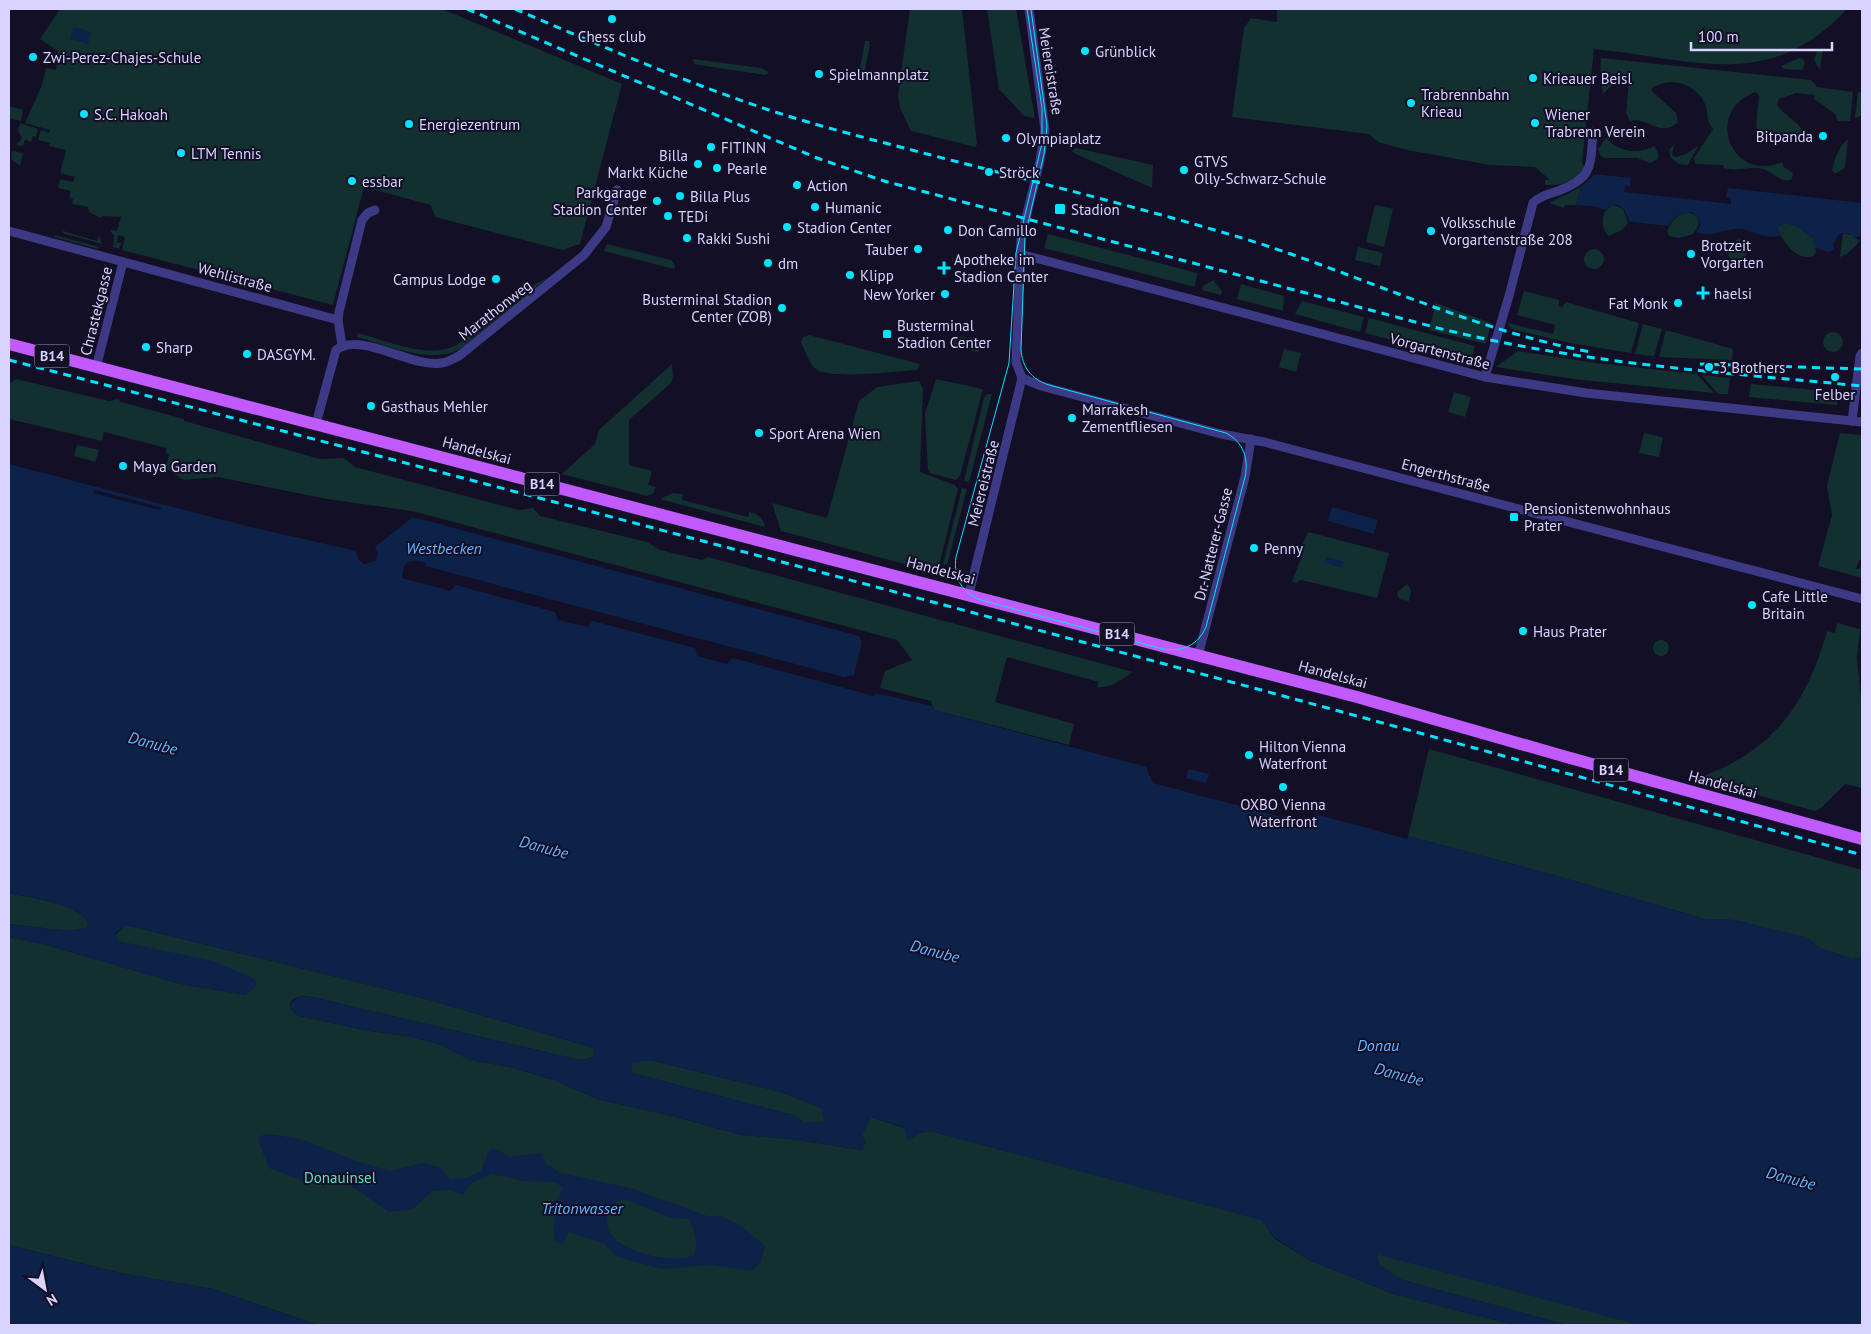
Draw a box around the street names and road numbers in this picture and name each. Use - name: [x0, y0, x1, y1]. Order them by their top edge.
- street label: Meiereistraße: [1035, 26, 1067, 116]
- street label: Wehlistraße: [196, 258, 274, 296]
- street label: Chrastekgasse: [76, 265, 116, 357]
- street label: Marathonweg: [455, 275, 535, 345]
- street label: Vorgartenstraße: [1387, 328, 1492, 374]
- road number: B14: [34, 344, 70, 368]
- street label: Handelskai: [440, 432, 514, 468]
- street label: Meiereistraße: [963, 438, 1003, 528]
- street label: Engerthstraße: [1399, 454, 1493, 496]
- road number: B14: [524, 472, 560, 496]
- street label: Dr.-Natterer-Gasse: [1190, 485, 1236, 603]
- street label: Handelskai: [904, 552, 978, 588]
- road number: B14: [1100, 622, 1134, 646]
- street label: Handelskai: [1296, 656, 1370, 692]
- road number: B14: [1594, 758, 1628, 782]
- street label: Handelskai: [1686, 766, 1760, 802]

